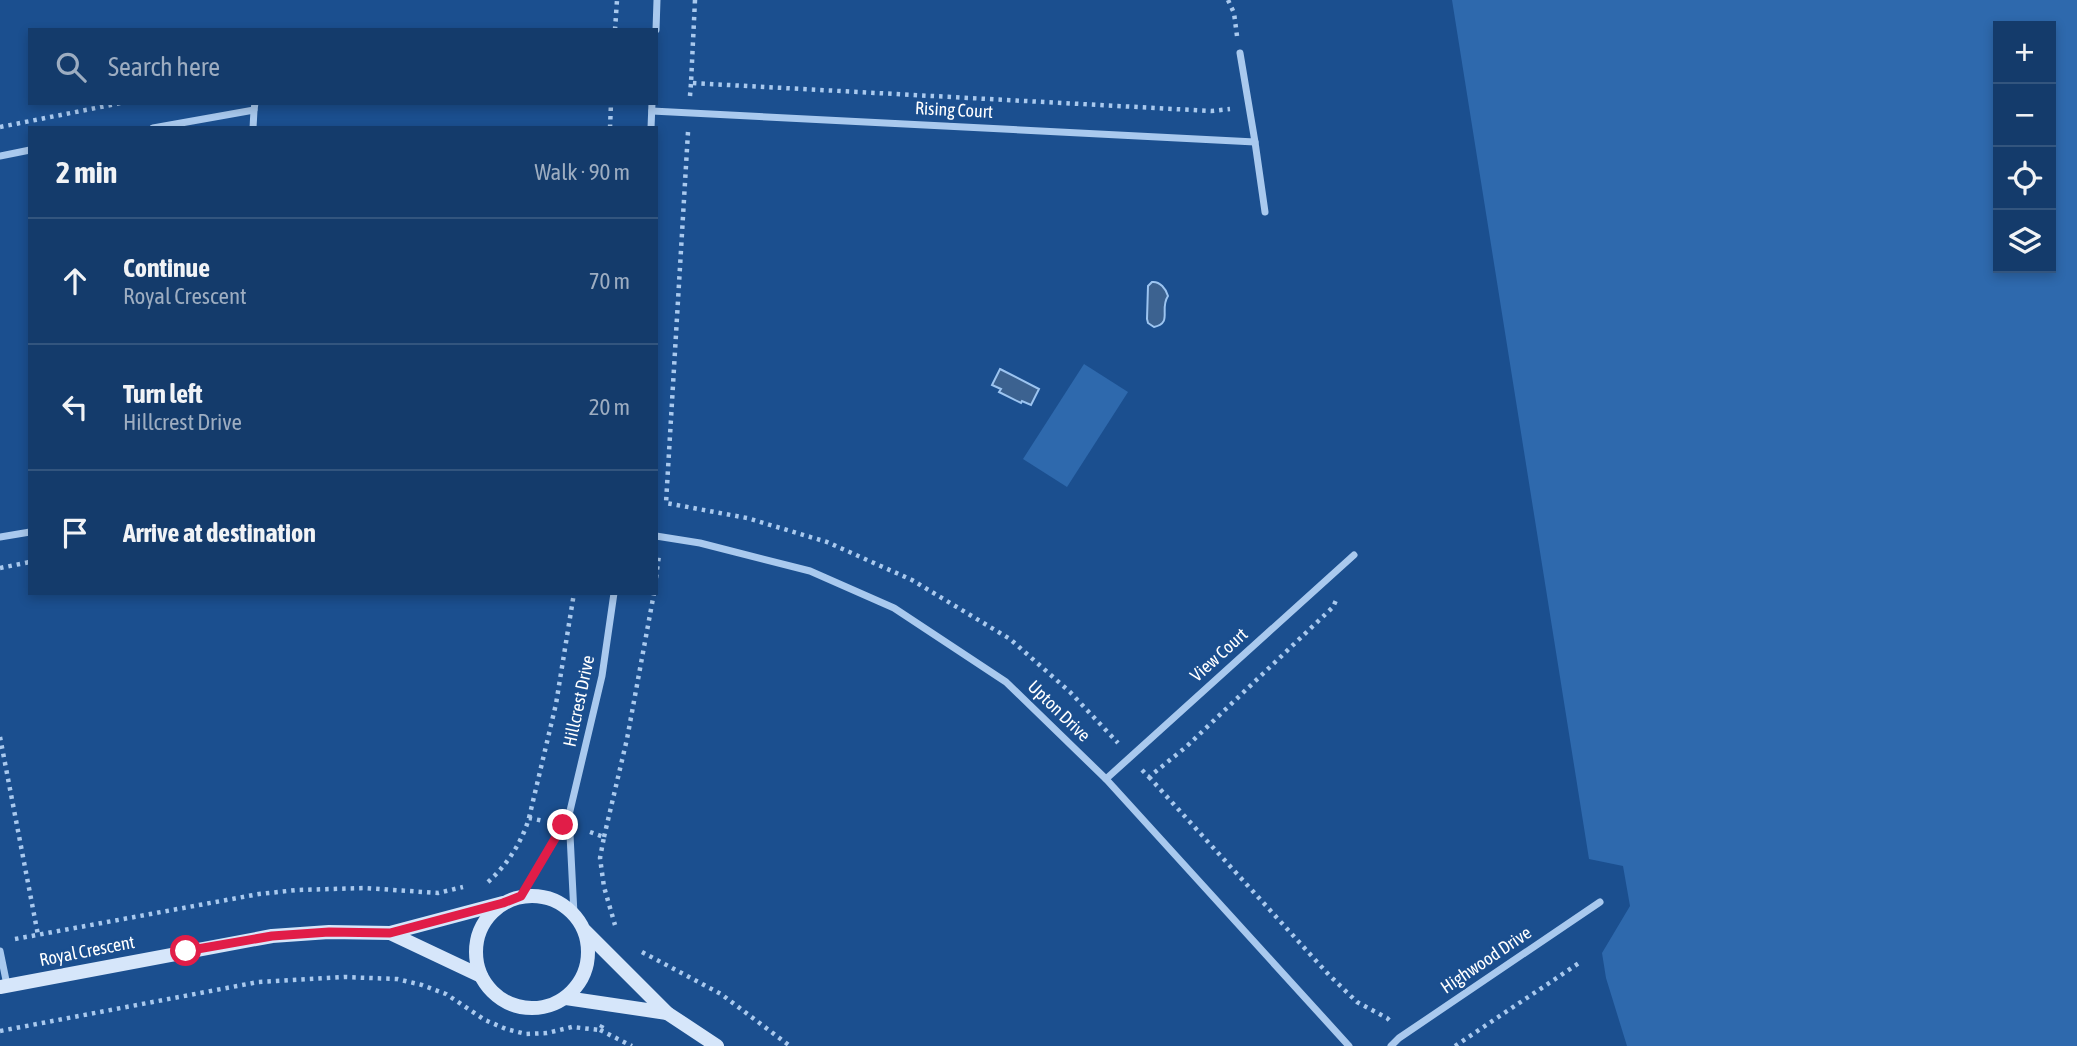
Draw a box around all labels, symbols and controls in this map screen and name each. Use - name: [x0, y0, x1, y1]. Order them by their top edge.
- map controls: [1993, 21, 2056, 273]
- button: +: [1993, 21, 2056, 84]
- search box: [28, 28, 658, 105]
- icon: search: [52, 48, 90, 86]
- text: Search here: [108, 52, 220, 82]
- button: −: [1993, 84, 2056, 147]
- street label: Rising Court: [914, 97, 994, 122]
- button: locate: [1993, 147, 2056, 210]
- text: 2 min: [56, 155, 117, 189]
- text: Walk · 90 m: [535, 159, 630, 185]
- button: layers: [1993, 210, 2056, 273]
- text: Continue: [123, 253, 210, 283]
- icon: ahead: [56, 262, 94, 300]
- text: 70 m: [589, 268, 630, 294]
- text: Royal Crescent: [123, 283, 247, 309]
- text: Turn left: [123, 379, 203, 409]
- icon: left: [56, 388, 94, 426]
- text: 20 m: [589, 394, 630, 420]
- text: Hillcrest Drive: [123, 409, 242, 435]
- icon: arrive: [56, 514, 94, 552]
- text: Arrive at destination: [123, 518, 316, 548]
- street label: View Court: [1186, 623, 1252, 686]
- street label: Hillcrest Drive: [559, 653, 598, 749]
- street label: Upton Drive: [1024, 676, 1095, 746]
- route end: [547, 809, 578, 840]
- street label: Highwood Drive: [1437, 922, 1535, 998]
- street label: Royal Crescent: [37, 931, 136, 970]
- route start: [170, 935, 201, 966]

